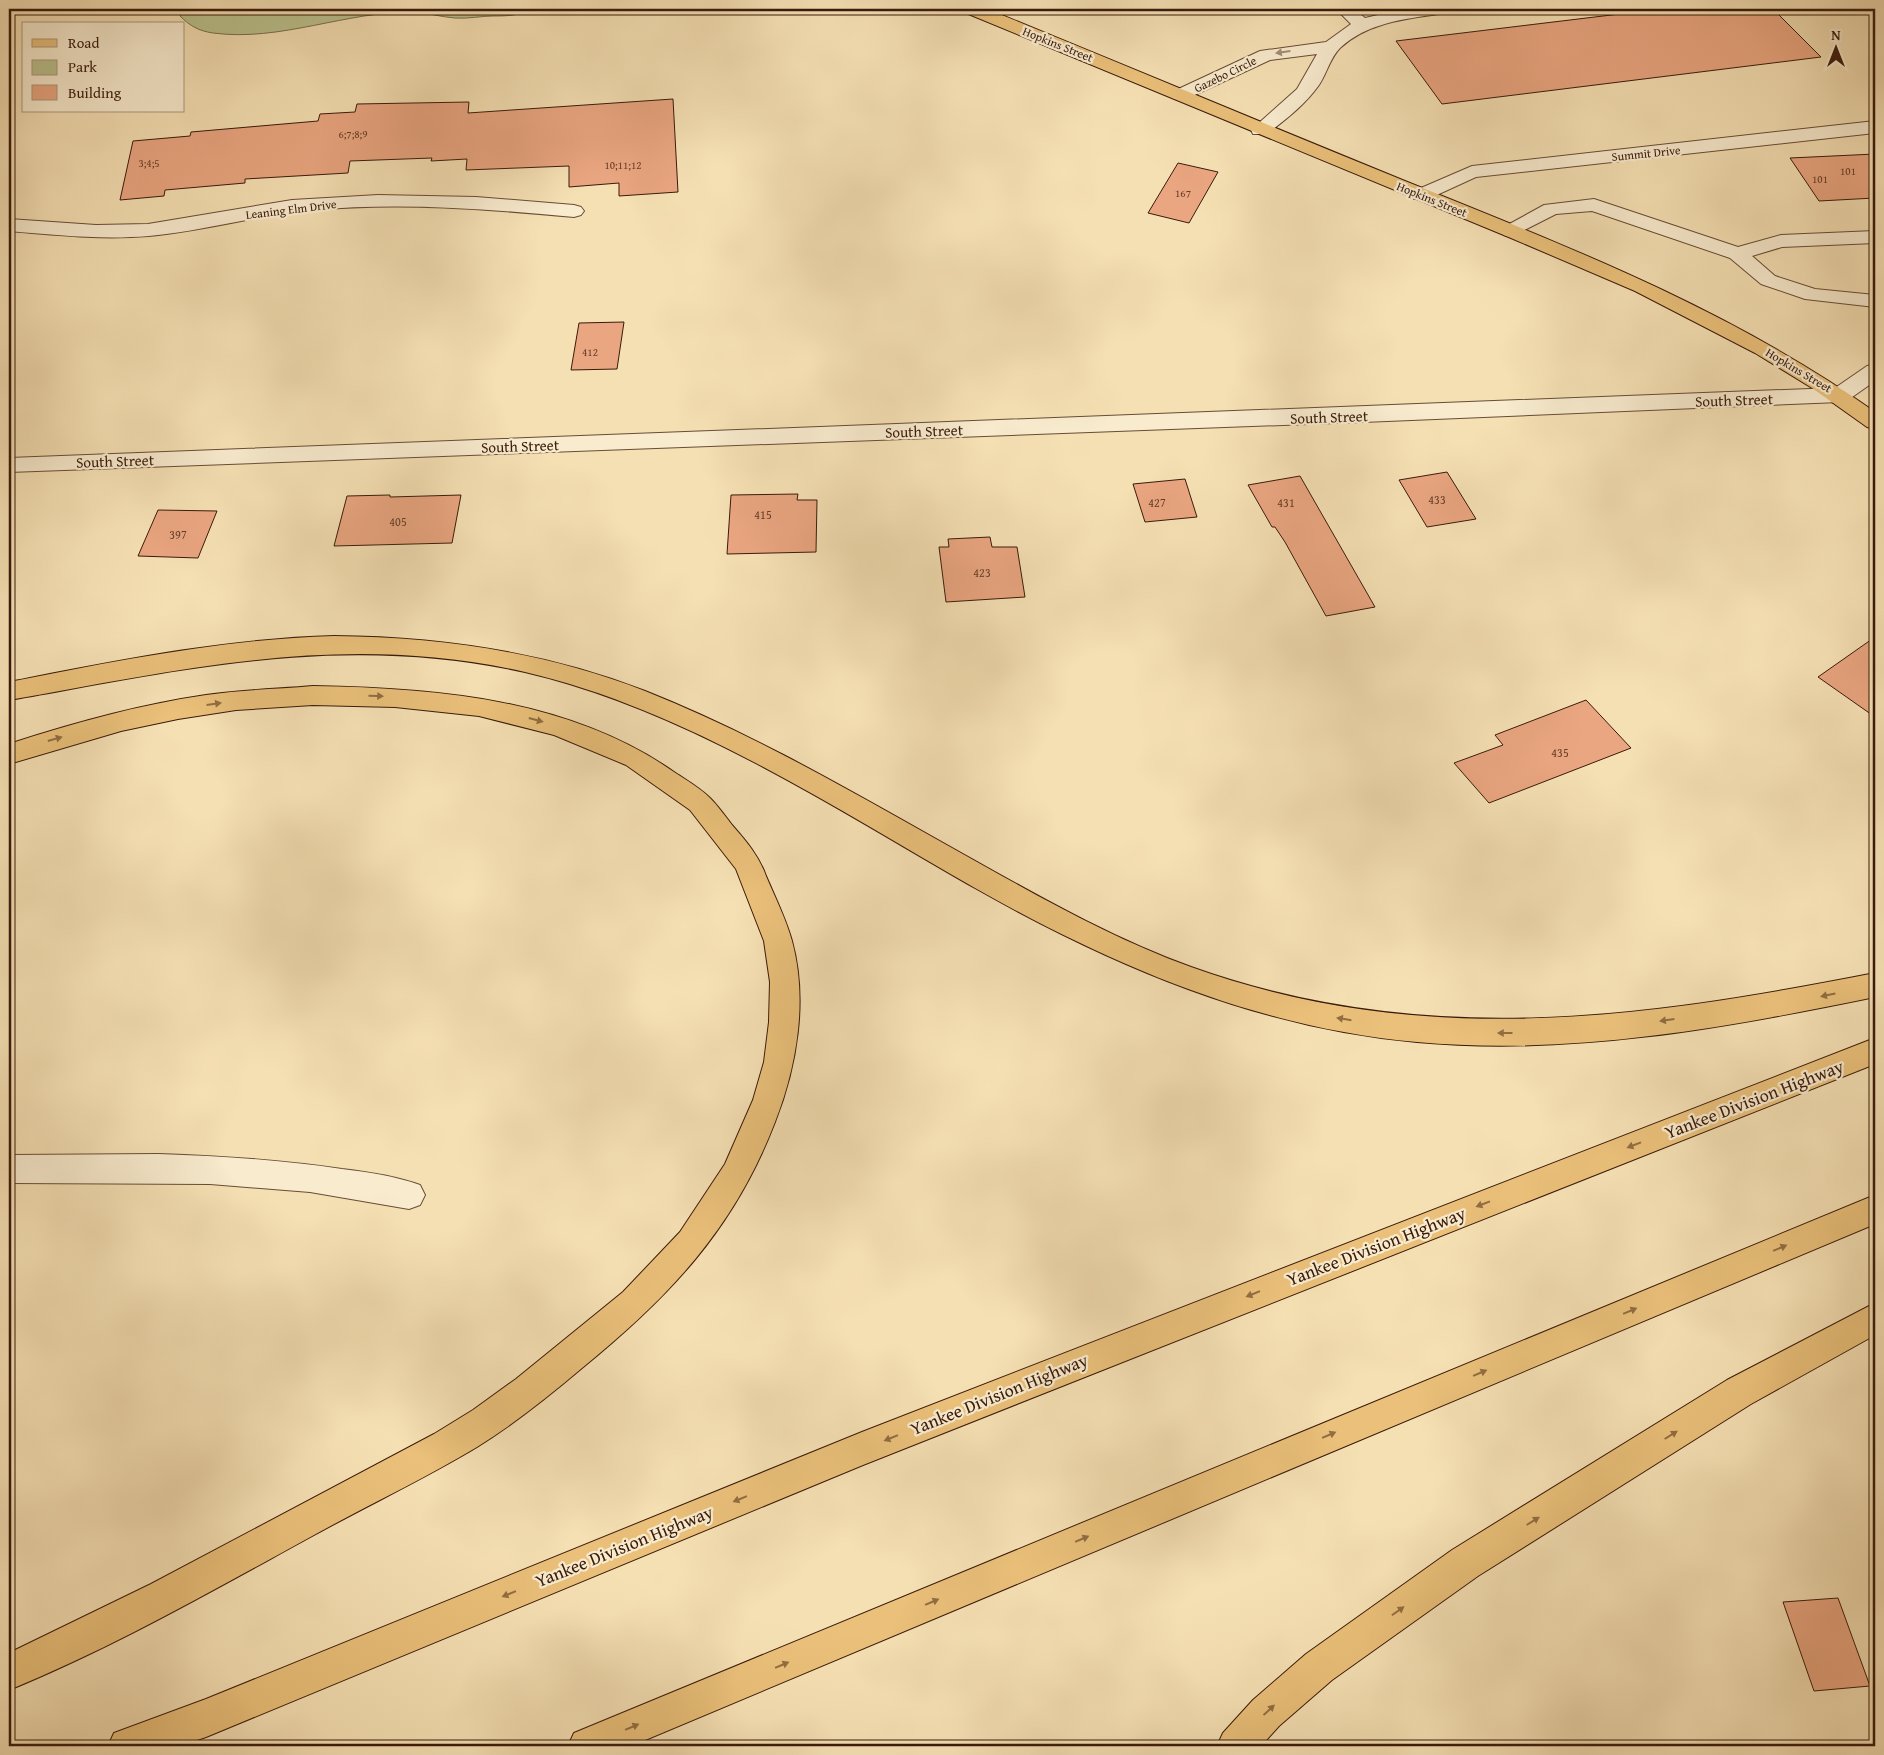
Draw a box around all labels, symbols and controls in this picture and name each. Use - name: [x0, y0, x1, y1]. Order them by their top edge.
- legend: [22, 22, 185, 112]
- street label: Hopkins Street: [1020, 22, 1096, 66]
- north arrow: [1812, 22, 1862, 72]
- text: N: [1831, 25, 1841, 45]
- text: Road: [68, 32, 99, 53]
- one-way arrow: [1274, 48, 1290, 56]
- street label: Gazebo Circle: [1191, 51, 1259, 96]
- text: Park: [68, 56, 97, 77]
- text: Building: [68, 82, 122, 103]
- house number: 6;7;8;9: [338, 126, 368, 142]
- street label: Summit Drive: [1611, 141, 1682, 165]
- house number: 3;4;5: [138, 155, 160, 171]
- house number: 10;11;12: [604, 157, 642, 173]
- house number: 101: [1840, 163, 1856, 179]
- house number: 101: [1812, 171, 1828, 187]
- street label: Hopkins Street: [1394, 177, 1470, 221]
- house number: 167: [1175, 185, 1191, 201]
- street label: Leaning Elm Drive: [245, 195, 338, 223]
- house number: 412: [582, 344, 598, 360]
- street label: Hopkins Street: [1763, 344, 1836, 397]
- street label: South Street: [1695, 388, 1774, 412]
- street label: South Street: [1290, 405, 1369, 429]
- street label: South Street: [885, 419, 964, 443]
- street label: South Street: [481, 434, 560, 458]
- street label: South Street: [76, 449, 155, 473]
- house number: 433: [1428, 491, 1446, 508]
- house number: 427: [1148, 494, 1166, 511]
- house number: 431: [1277, 494, 1295, 511]
- house number: 415: [754, 506, 772, 523]
- house number: 405: [389, 513, 407, 530]
- house number: 397: [169, 526, 187, 543]
- house number: 423: [973, 564, 991, 581]
- one-way arrow: [368, 693, 384, 701]
- one-way arrow: [206, 699, 222, 707]
- one-way arrow: [528, 716, 543, 724]
- one-way arrow: [48, 734, 63, 742]
- house number: 435: [1551, 744, 1569, 761]
- one-way arrow: [1820, 991, 1835, 999]
- one-way arrow: [1335, 1015, 1351, 1023]
- one-way arrow: [1659, 1017, 1675, 1025]
- one-way arrow: [1497, 1029, 1513, 1037]
- street label: Yankee Division Highway: [1661, 1052, 1847, 1146]
- one-way arrow: [1626, 1141, 1641, 1149]
- street label: Yankee Division Highway: [1283, 1199, 1469, 1293]
- one-way arrow: [1475, 1201, 1490, 1208]
- one-way arrow: [1773, 1244, 1787, 1252]
- one-way arrow: [1246, 1290, 1260, 1298]
- one-way arrow: [1623, 1306, 1637, 1314]
- street label: Yankee Division Highway: [906, 1346, 1092, 1442]
- one-way arrow: [1472, 1369, 1487, 1376]
- one-way arrow: [1664, 1430, 1677, 1439]
- one-way arrow: [1322, 1431, 1337, 1439]
- one-way arrow: [883, 1434, 898, 1442]
- one-way arrow: [732, 1495, 747, 1503]
- street label: Yankee Division Highway: [531, 1498, 717, 1594]
- one-way arrow: [1526, 1516, 1539, 1525]
- one-way arrow: [1075, 1535, 1090, 1543]
- one-way arrow: [502, 1590, 516, 1598]
- one-way arrow: [925, 1597, 939, 1605]
- one-way arrow: [1391, 1606, 1404, 1616]
- one-way arrow: [775, 1660, 789, 1668]
- one-way arrow: [1263, 1704, 1275, 1716]
- one-way arrow: [625, 1723, 639, 1731]

